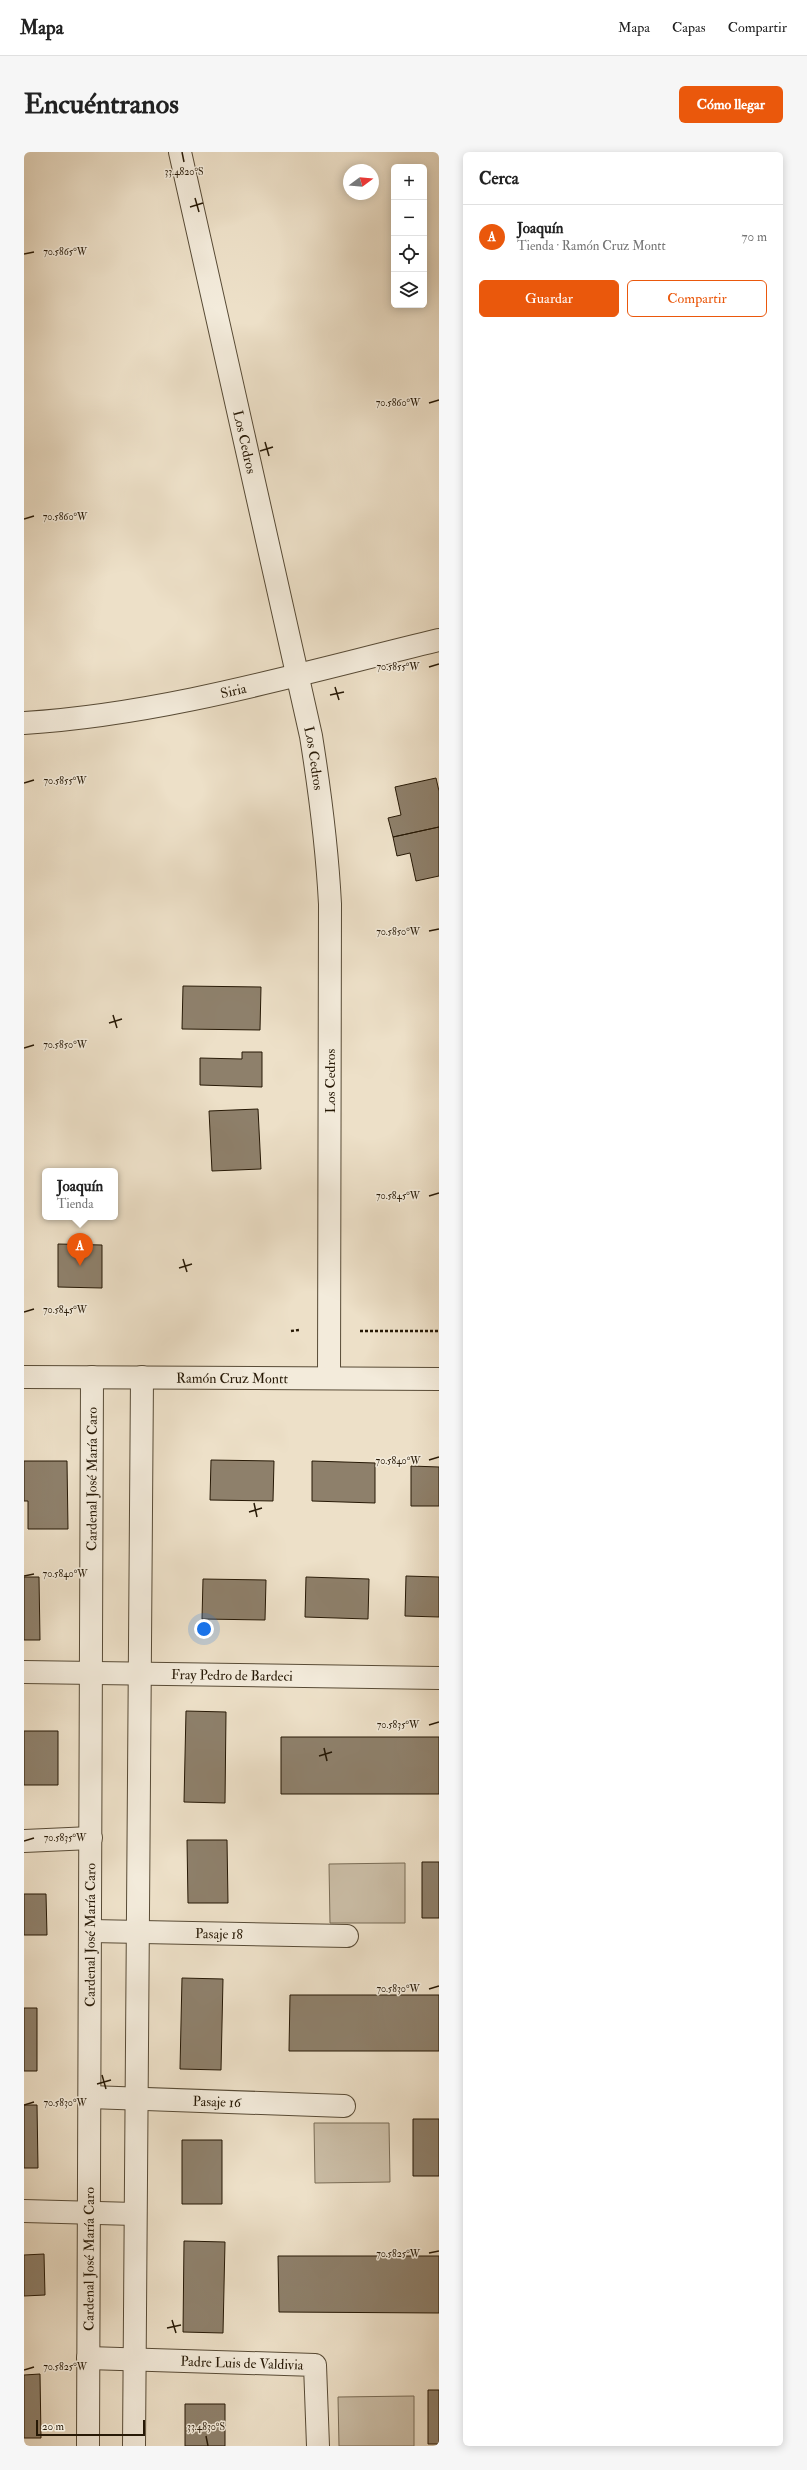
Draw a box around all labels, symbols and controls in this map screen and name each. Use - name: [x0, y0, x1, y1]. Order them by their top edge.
- text: Mapa: [20, 16, 64, 40]
- text: Mapa: [618, 19, 650, 36]
- text: Capas: [672, 19, 706, 36]
- text: Compartir: [728, 19, 787, 36]
- button: Cómo llegar: [679, 86, 783, 123]
- text: Encuéntranos: [24, 87, 179, 122]
- north arrow: [343, 164, 379, 200]
- map controls: [391, 164, 427, 308]
- button: +: [391, 164, 427, 200]
- text: 33.4820°S: [164, 166, 204, 178]
- text: Cerca: [479, 168, 519, 189]
- button: −: [391, 200, 427, 236]
- text: Joaquín: [517, 219, 564, 238]
- text: A: [488, 229, 496, 245]
- text: 70 m: [742, 229, 767, 245]
- button: locate: [391, 236, 427, 272]
- text: Tienda · Ramón Cruz Montt: [517, 238, 666, 254]
- text: 70.5865°W: [43, 246, 88, 258]
- button: layers: [391, 272, 427, 308]
- button: Guardar: [479, 280, 619, 317]
- button: Compartir: [627, 280, 767, 317]
- text: 70.5860°W: [376, 397, 421, 409]
- street label: Los Cedros: [229, 409, 260, 475]
- text: 70.5860°W: [43, 511, 88, 523]
- text: 70.5855°W: [376, 661, 420, 673]
- street label: Siria: [219, 680, 248, 702]
- street label: Los Cedros: [300, 725, 327, 792]
- text: 70.5855°W: [43, 775, 87, 787]
- text: 70.5850°W: [376, 926, 421, 938]
- text: 70.5850°W: [43, 1039, 88, 1051]
- street label: Los Cedros: [322, 1049, 339, 1113]
- popup: [42, 1168, 118, 1220]
- text: Joaquín: [57, 1177, 103, 1196]
- text: 70.5845°W: [376, 1190, 421, 1202]
- text: Tienda: [57, 1196, 93, 1212]
- pin: A: [67, 1233, 93, 1266]
- text: 70.5845°W: [43, 1304, 88, 1316]
- street label: Ramón Cruz Montt: [176, 1370, 289, 1387]
- street label: Cardenal José María Caro: [83, 1407, 101, 1551]
- text: 70.5840°W: [376, 1455, 421, 1467]
- text: 70.5840°W: [43, 1568, 88, 1580]
- your location: [194, 1619, 214, 1639]
- street label: Fray Pedro de Bardeci: [171, 1666, 293, 1685]
- text: 70.5835°W: [377, 1719, 420, 1731]
- text: 70.5835°W: [44, 1832, 87, 1844]
- street label: Cardenal José María Caro: [82, 1863, 99, 2007]
- street label: Pasaje 18: [195, 1925, 243, 1943]
- text: 70.5830°W: [376, 1983, 420, 1995]
- street label: Pasaje 16: [192, 2093, 242, 2111]
- text: 70.5830°W: [43, 2097, 87, 2109]
- street label: Cardenal José María Caro: [80, 2187, 98, 2331]
- text: 70.5825°W: [376, 2248, 421, 2260]
- street label: Padre Luis de Valdivia: [180, 2353, 304, 2374]
- text: 70.5825°W: [43, 2361, 88, 2373]
- scale bar: [36, 2418, 145, 2437]
- text: 20 m: [42, 2420, 64, 2433]
- text: 33.4830°S: [187, 2421, 225, 2433]

